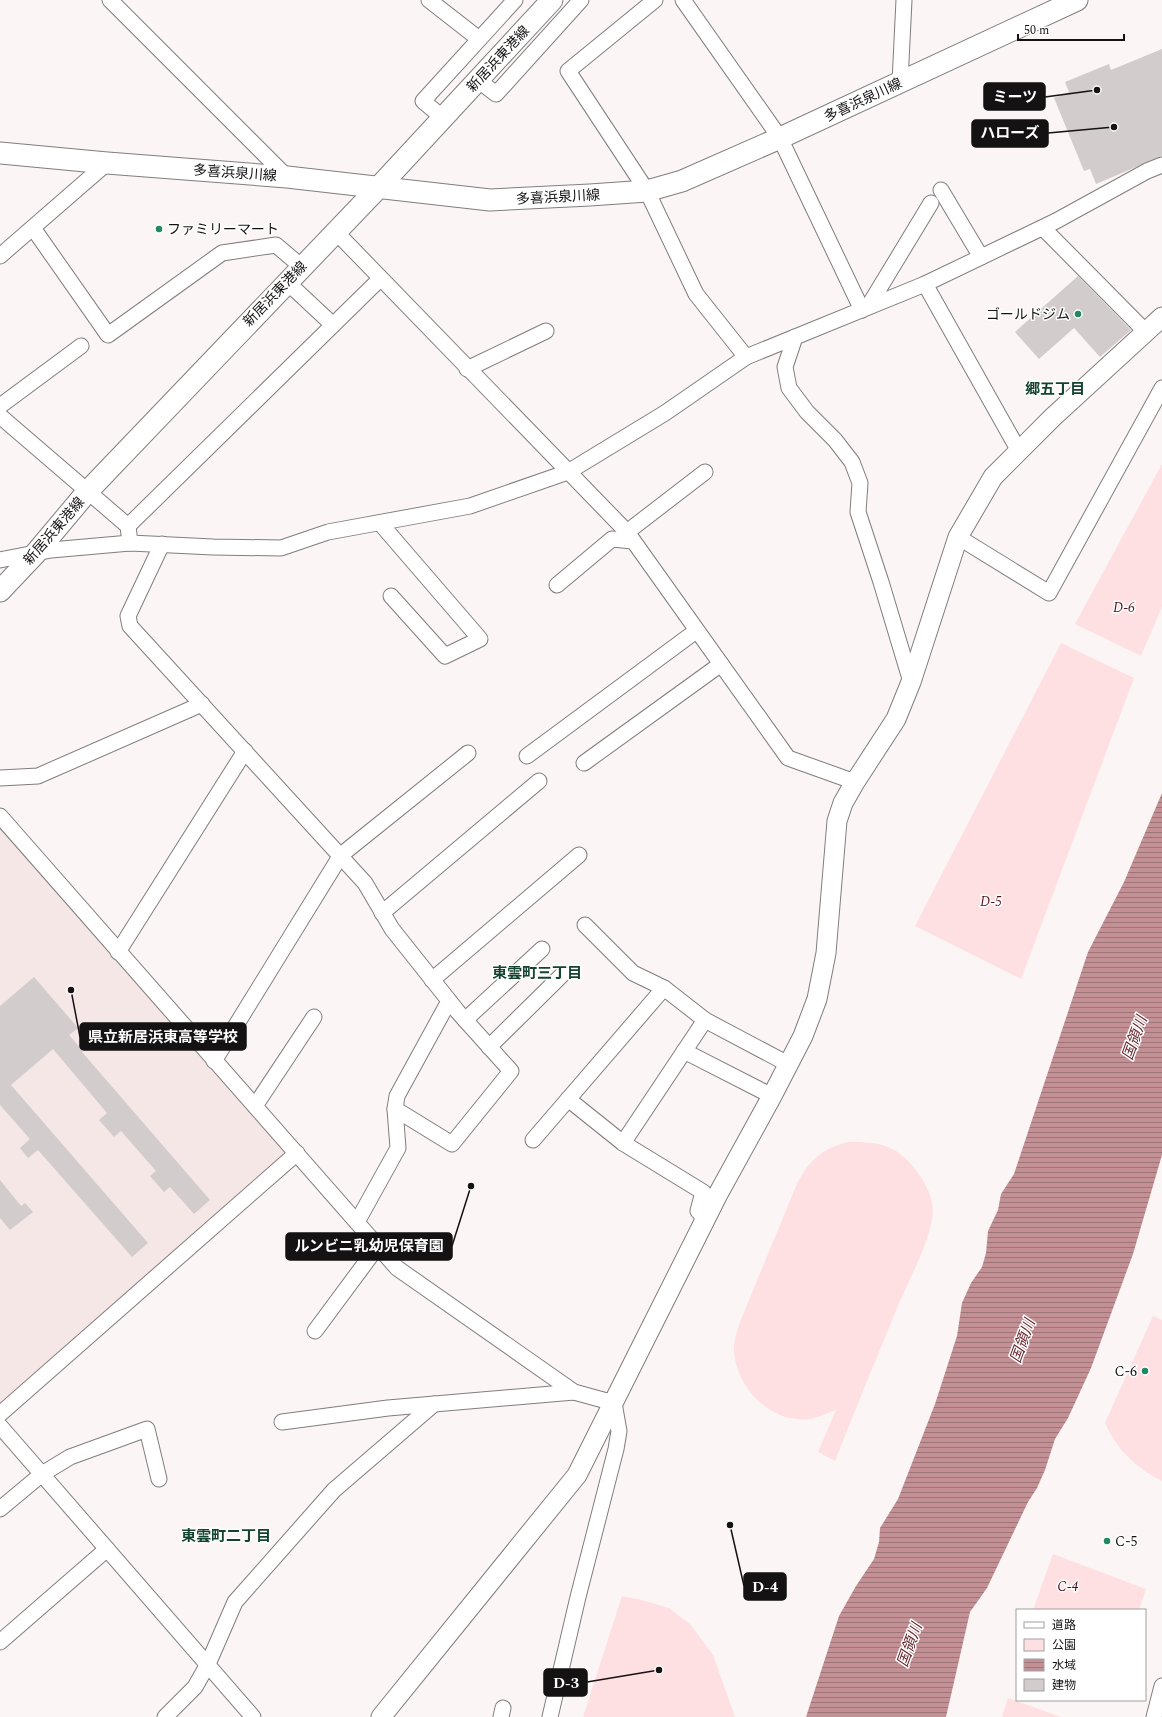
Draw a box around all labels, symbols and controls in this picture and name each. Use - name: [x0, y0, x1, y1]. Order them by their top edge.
- scale bar: [1018, 16, 1124, 42]
- street label: 新居浜東港線: [462, 21, 534, 97]
- text: 50 m: [1024, 21, 1049, 40]
- street label: 多喜浜泉川線: [820, 73, 906, 127]
- callout: ミーツ: [984, 83, 1045, 110]
- text: ミーツ: [993, 86, 1037, 109]
- callout: ハローズ: [972, 120, 1048, 147]
- text: ハローズ: [980, 122, 1040, 145]
- street label: 多喜浜泉川線: [192, 160, 278, 186]
- street label: 多喜浜泉川線: [516, 184, 600, 210]
- place label: ファミリーマート: [167, 219, 279, 240]
- marker: ファミリーマート: [154, 224, 164, 234]
- street label: 新居浜東港線: [238, 256, 312, 332]
- place label: ゴールドジム: [986, 304, 1070, 325]
- marker: ゴールドジム: [1073, 309, 1083, 319]
- district label: 郷五丁目: [1025, 378, 1085, 401]
- street label: 新居浜東港線: [19, 492, 89, 570]
- park label: D-6: [1113, 597, 1135, 618]
- park label: D-5: [980, 891, 1002, 912]
- district label: 東雲町三丁目: [492, 962, 582, 985]
- water label: 国領川: [1116, 1011, 1154, 1063]
- callout: 県立新居浜東高等学校: [80, 1023, 246, 1050]
- text: 県立新居浜東高等学校: [88, 1026, 238, 1049]
- callout: ルンビニ乳幼児保育園: [286, 1233, 452, 1260]
- text: ルンビニ乳幼児保育園: [294, 1235, 444, 1258]
- water label: 国領川: [1004, 1314, 1042, 1366]
- place label: C-6: [1115, 1361, 1137, 1382]
- marker: C-6: [1140, 1366, 1150, 1376]
- district label: 東雲町二丁目: [181, 1525, 271, 1548]
- place label: C-5: [1115, 1531, 1137, 1552]
- marker: C-5: [1102, 1536, 1112, 1546]
- callout: D-4: [744, 1573, 786, 1600]
- text: D-4: [752, 1576, 779, 1599]
- park label: C-4: [1057, 1576, 1079, 1597]
- legend: [1016, 1609, 1146, 1701]
- text: 道路: [1052, 1616, 1076, 1635]
- water label: 国領川: [891, 1618, 929, 1670]
- text: 公園: [1052, 1636, 1076, 1655]
- text: 水域: [1052, 1656, 1076, 1675]
- callout: D-3: [544, 1669, 587, 1696]
- text: D-3: [553, 1672, 579, 1695]
- text: 建物: [1052, 1676, 1076, 1695]

